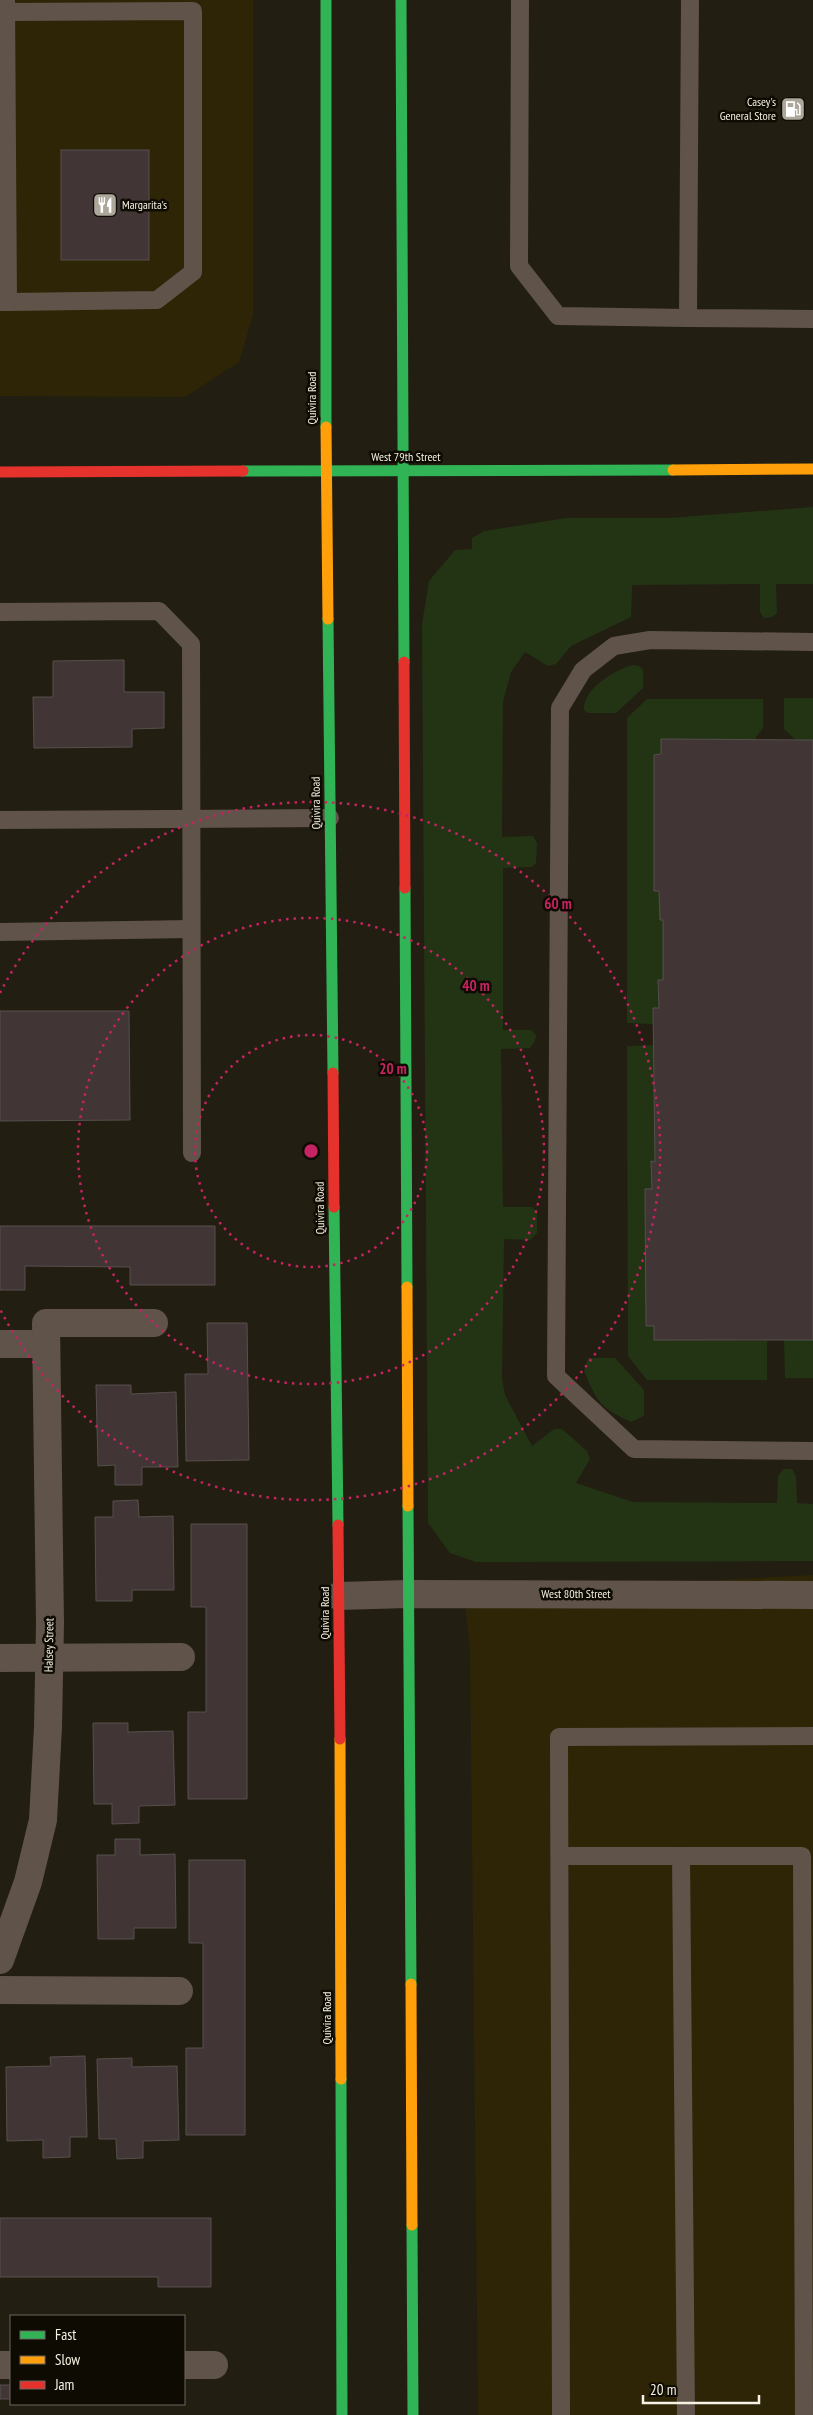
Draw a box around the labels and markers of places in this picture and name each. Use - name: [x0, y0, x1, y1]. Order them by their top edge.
- place label: Casey's General Store: [720, 94, 776, 123]
- fuel station icon: Casey's General Store: [780, 96, 806, 122]
- restaurant icon: Margarita's: [92, 192, 118, 218]
- place label: Margarita's: [122, 197, 167, 212]
- centre of rings: [302, 1142, 320, 1160]

